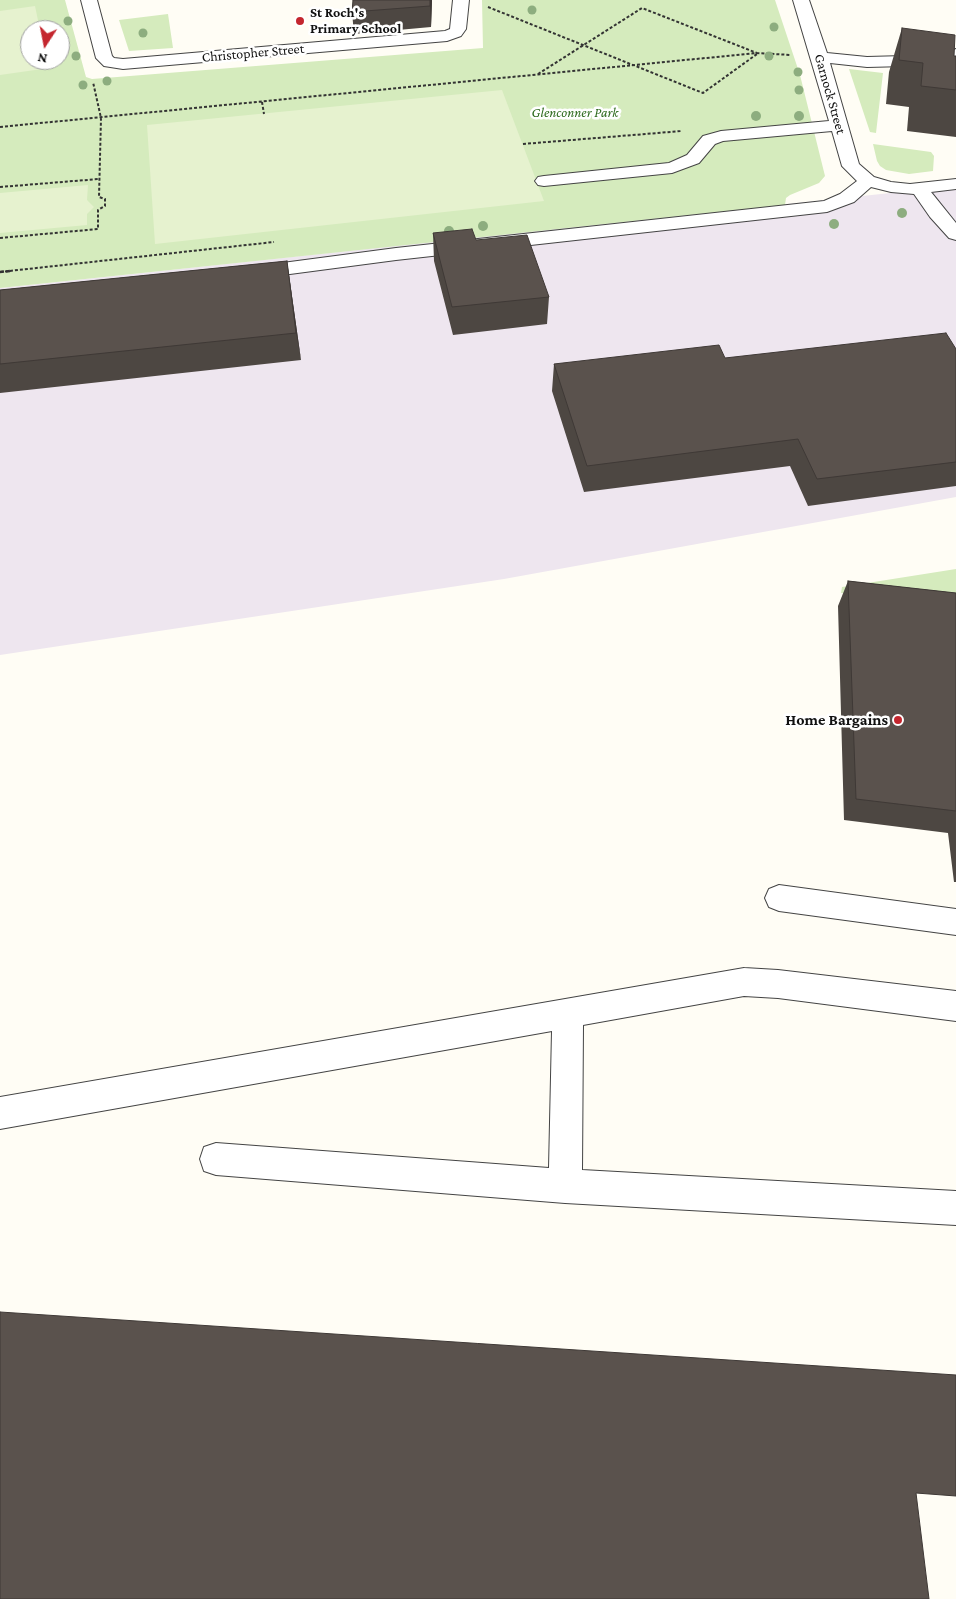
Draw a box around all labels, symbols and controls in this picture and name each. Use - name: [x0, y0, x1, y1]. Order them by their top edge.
- place label: St Roch's Primary School: [310, 5, 401, 38]
- marker: St Roch's Primary School: [294, 15, 306, 27]
- north arrow: [20, 20, 70, 70]
- street label: Christopher Street: [201, 40, 305, 66]
- text: N: [36, 50, 49, 68]
- street label: Garnock Street: [811, 52, 849, 136]
- park label: Glenconner Park: [532, 105, 618, 121]
- place label: Home Bargains: [785, 710, 888, 730]
- marker: Home Bargains: [892, 714, 904, 726]

